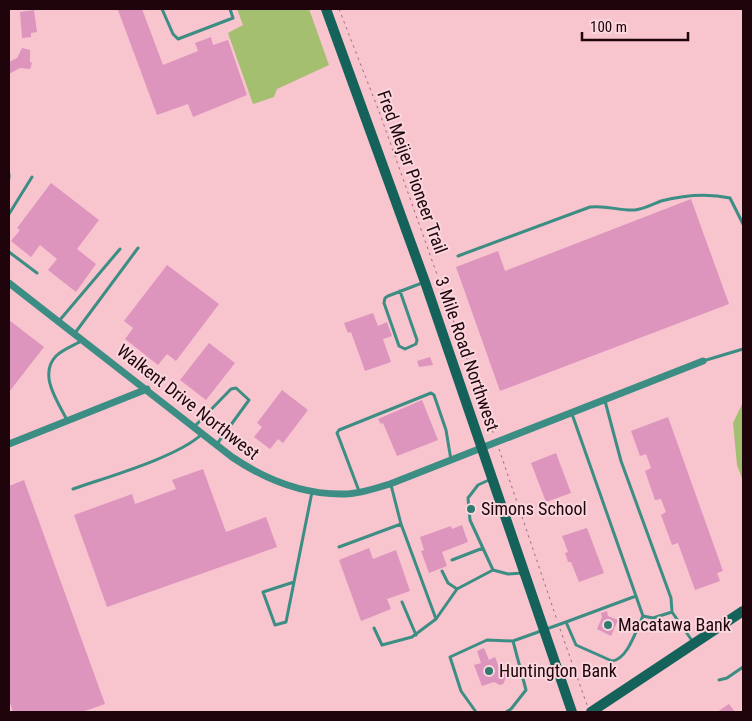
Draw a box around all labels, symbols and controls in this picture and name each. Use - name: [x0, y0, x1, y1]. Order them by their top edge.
- scale bar: [582, 10, 688, 42]
- text: 100 m: [590, 18, 627, 36]
- street label: Fred Meijer Pioneer Trail: [373, 87, 452, 256]
- street label: 3 Mile Road Northwest: [431, 274, 504, 434]
- street label: Walkent Drive Northwest: [113, 340, 264, 464]
- place label: Simons School: [481, 498, 587, 519]
- marker: Simons School: [465, 503, 477, 515]
- place label: Macatawa Bank: [618, 614, 731, 635]
- marker: Macatawa Bank: [602, 619, 614, 631]
- place label: Huntington Bank: [499, 660, 617, 681]
- marker: Huntington Bank: [483, 665, 495, 677]

